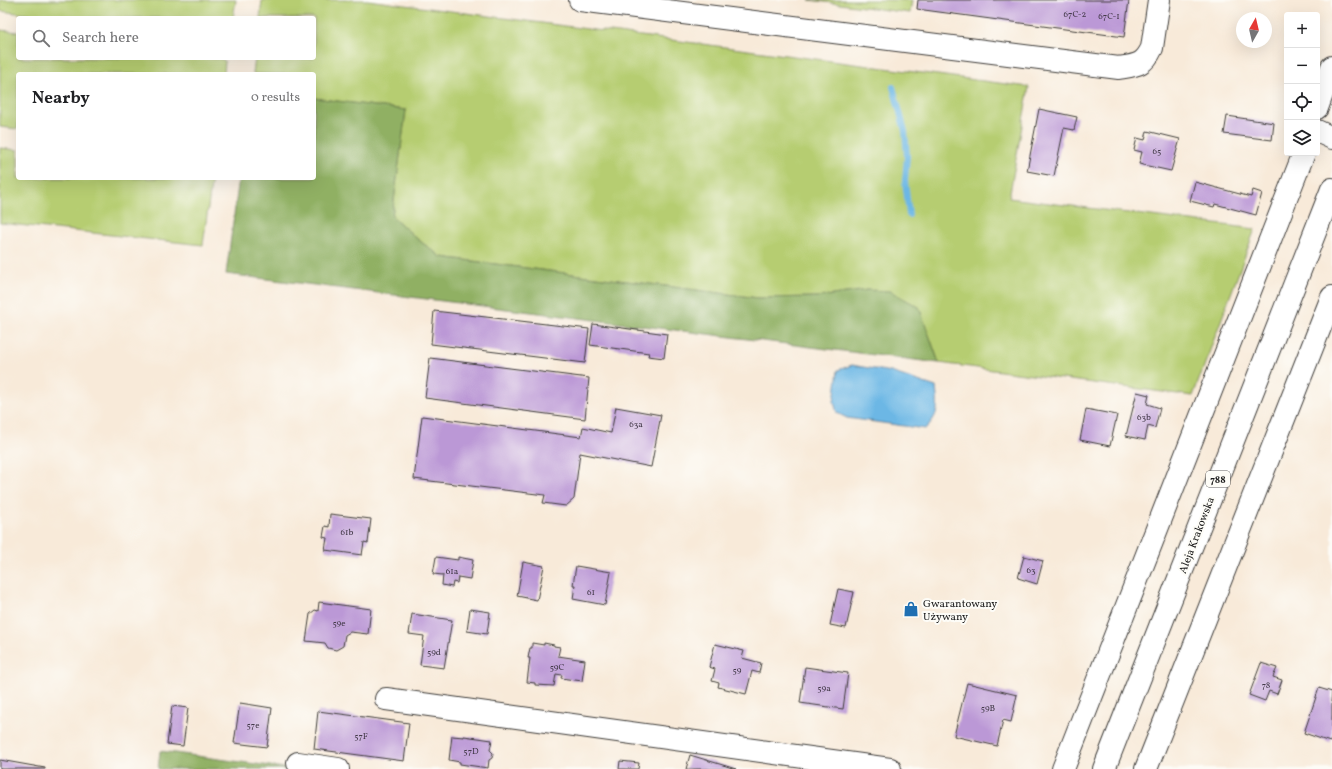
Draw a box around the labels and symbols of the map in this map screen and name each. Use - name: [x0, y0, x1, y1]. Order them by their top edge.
- house number: 67C-2: [1064, 8, 1087, 21]
- house number: 67C-1: [1098, 10, 1120, 23]
- north arrow: [1236, 12, 1272, 48]
- house number: 65: [1153, 145, 1161, 158]
- house number: 63b: [1137, 411, 1151, 424]
- house number: 63a: [629, 418, 643, 431]
- road number: 788: [1206, 471, 1230, 487]
- street label: Aleja Krakowska: [1176, 495, 1219, 576]
- house number: 61b: [341, 526, 354, 539]
- house number: 63: [1026, 564, 1036, 577]
- house number: 61a: [446, 565, 459, 578]
- house number: 61: [587, 586, 595, 599]
- place label: Gwarantowany Używany: [923, 597, 997, 625]
- shop icon: Gwarantowany Używany: [902, 600, 920, 618]
- house number: 59e: [332, 617, 346, 630]
- house number: 59d: [427, 646, 441, 659]
- house number: 59C: [550, 661, 564, 674]
- house number: 59: [733, 664, 742, 677]
- house number: 78: [1262, 679, 1271, 692]
- house number: 59a: [817, 682, 831, 695]
- house number: 59B: [981, 702, 996, 715]
- house number: 57e: [247, 719, 259, 732]
- house number: 57F: [354, 730, 368, 743]
- house number: 57D: [463, 745, 479, 758]

